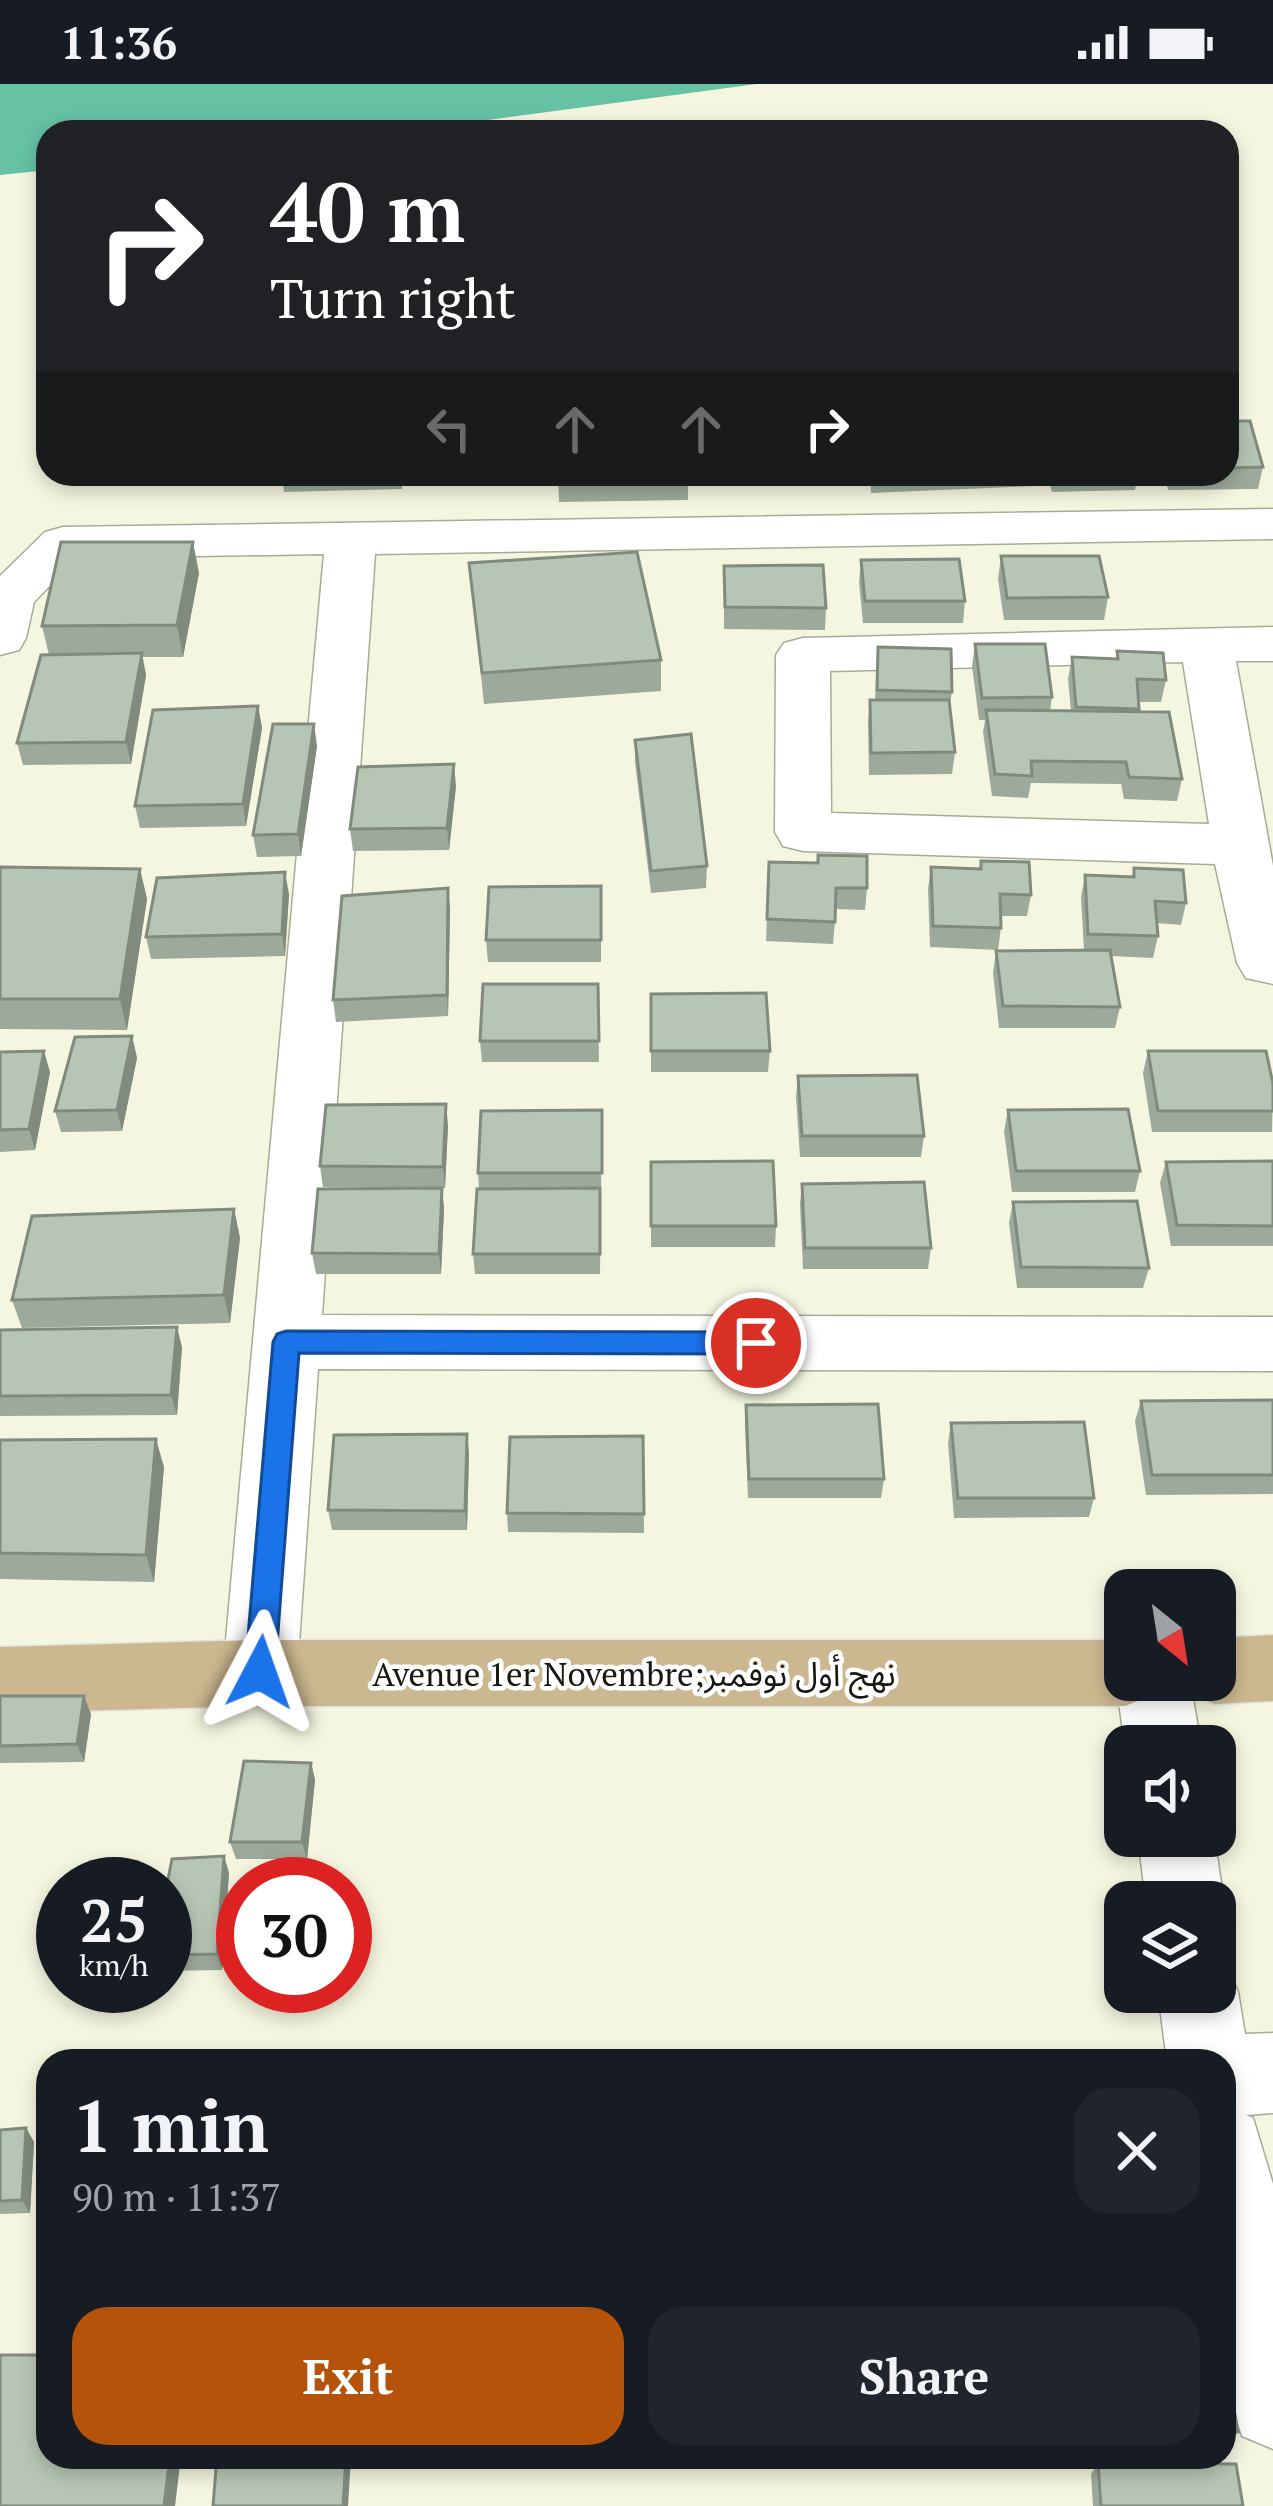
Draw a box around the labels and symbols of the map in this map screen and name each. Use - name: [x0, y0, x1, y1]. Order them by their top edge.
- pin: [705, 1292, 807, 1394]
- north arrow: [1104, 1569, 1236, 1701]
- position arrow: [197, 1609, 323, 1735]
- street label: Avenue 1er Novembre;نهج أول نوفمبر: [372, 1652, 896, 1699]
- speed limit sign: 30: [216, 1857, 372, 2013]

